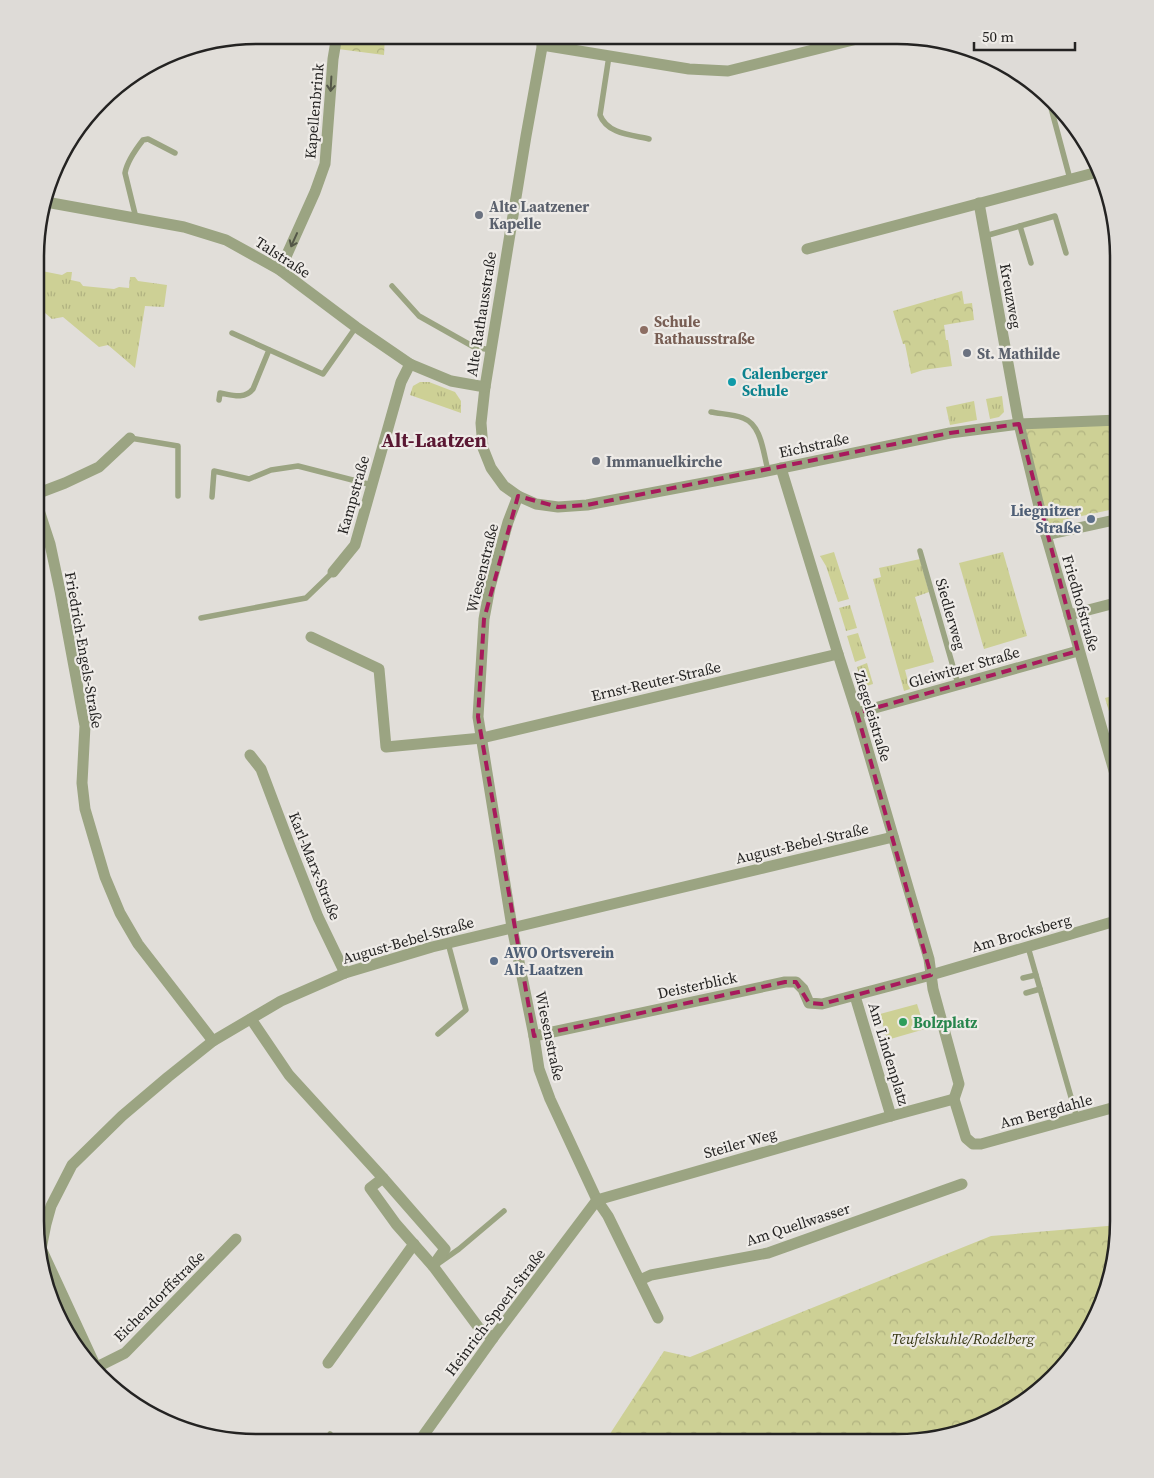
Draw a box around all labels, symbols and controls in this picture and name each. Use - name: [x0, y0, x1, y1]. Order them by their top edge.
- scale bar: [974, 20, 1075, 52]
- text: 50 m: [982, 26, 1014, 47]
- street label: Kapellenbrink: [299, 62, 329, 160]
- one-way arrow: [327, 75, 336, 91]
- place label: Alte Laatzener Kapelle: [489, 196, 589, 234]
- marker: Alte Laatzener Kapelle: [473, 209, 485, 221]
- street label: Talstraße: [251, 231, 315, 283]
- one-way arrow: [288, 232, 298, 247]
- street label: Alte Rathausstraße: [461, 250, 501, 378]
- street label: Kreuzweg: [995, 262, 1027, 331]
- place label: Schule Rathausstraße: [654, 311, 755, 349]
- marker: Schule Rathausstraße: [638, 324, 650, 336]
- place label: St. Mathilde: [977, 343, 1060, 364]
- marker: St. Mathilde: [961, 347, 973, 359]
- place label: Calenberger Schule: [742, 363, 828, 401]
- marker: Calenberger Schule: [726, 376, 738, 388]
- district label: Alt-Laatzen: [381, 426, 487, 454]
- street label: Eichstraße: [777, 427, 851, 463]
- place label: Immanuelkirche: [606, 451, 723, 472]
- street label: Kampstraße: [332, 453, 374, 537]
- marker: Immanuelkirche: [590, 455, 602, 467]
- place label: Liegnitzer Straße: [1010, 500, 1081, 538]
- marker: Liegnitzer Straße: [1085, 513, 1097, 525]
- street label: Wiesenstraße: [461, 521, 503, 615]
- street label: Friedhofstraße: [1057, 552, 1105, 654]
- street label: Friedrich-Engels-Straße: [60, 570, 108, 730]
- street label: Siedlerweg: [931, 576, 971, 652]
- street label: Gleiwitzer Straße: [906, 641, 1022, 693]
- street label: Ernst-Reuter-Straße: [589, 656, 723, 706]
- street label: Ziegeleistraße: [849, 668, 897, 764]
- street label: Karl-Marx-Straße: [284, 809, 346, 923]
- street label: August-Bebel-Straße: [733, 817, 871, 869]
- street label: Am Brocksberg: [969, 909, 1073, 957]
- street label: August-Bebel-Straße: [340, 911, 477, 969]
- place label: AWO Ortsverein Alt-Laatzen: [504, 942, 614, 980]
- marker: AWO Ortsverein Alt-Laatzen: [488, 955, 500, 967]
- street label: Deisterblick: [655, 966, 739, 1004]
- street label: Wiesenstraße: [530, 989, 570, 1083]
- street label: Am Lindenplatz: [863, 1000, 915, 1108]
- place label: Bolzplatz: [913, 1012, 977, 1033]
- marker: Bolzplatz: [897, 1016, 909, 1028]
- street label: Am Bergdahle: [997, 1088, 1095, 1133]
- street label: Steiler Weg: [701, 1123, 779, 1163]
- street label: Am Quellwasser: [743, 1197, 853, 1251]
- street label: Heinrich-Spoerl-Straße: [440, 1244, 550, 1380]
- street label: Eichendorffstraße: [109, 1246, 209, 1346]
- park label: Teufelskuhle/Rodelberg: [892, 1328, 1035, 1349]

